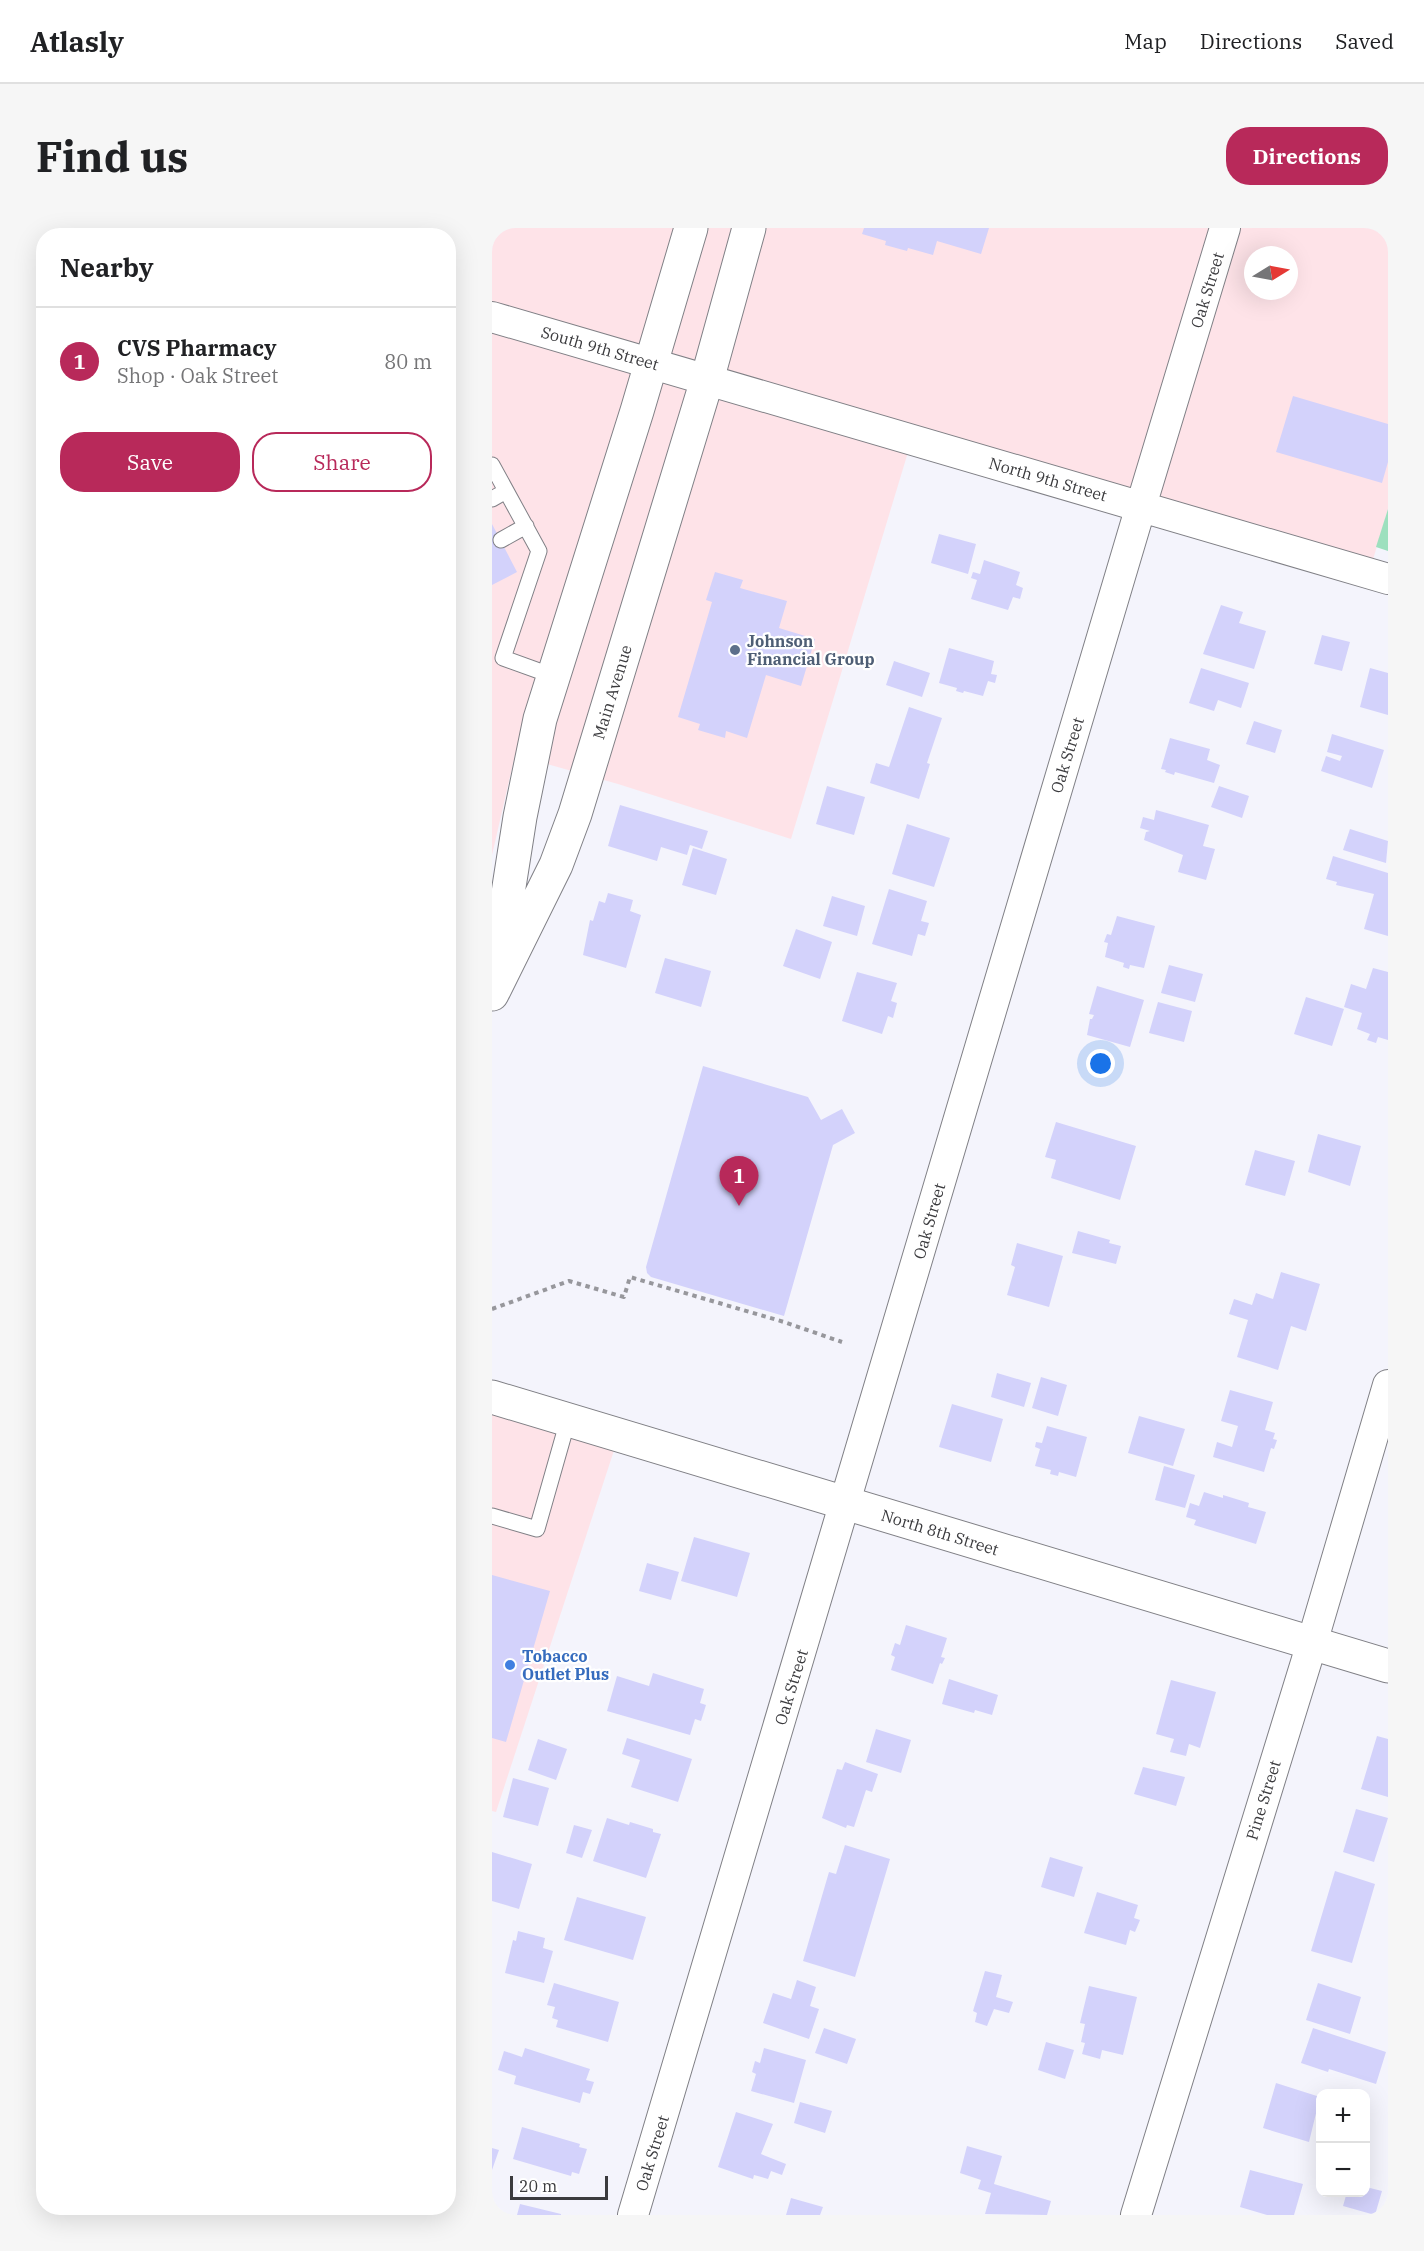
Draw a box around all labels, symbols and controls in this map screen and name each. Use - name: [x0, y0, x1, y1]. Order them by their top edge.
- text: Atlasly: [30, 23, 124, 60]
- text: Map: [1124, 27, 1167, 55]
- text: Directions: [1200, 27, 1302, 55]
- text: Saved: [1335, 27, 1394, 55]
- button: Directions: [1226, 127, 1388, 185]
- text: Find us: [36, 129, 188, 184]
- north arrow: [1244, 246, 1298, 300]
- street label: Oak Street: [1186, 249, 1228, 330]
- text: Nearby: [60, 250, 154, 284]
- street label: South 9th Street: [539, 322, 662, 374]
- text: CVS Pharmacy: [117, 333, 277, 362]
- text: 1: [74, 348, 86, 375]
- text: 80 m: [384, 348, 432, 375]
- text: Shop · Oak Street: [117, 362, 278, 389]
- button: Save: [60, 432, 240, 492]
- button: Share: [252, 432, 432, 492]
- street label: North 9th Street: [987, 453, 1110, 506]
- place label: Johnson Financial Group: [747, 631, 875, 669]
- street label: Main Avenue: [588, 642, 636, 742]
- marker: Johnson Financial Group: [728, 643, 742, 657]
- street label: Oak Street: [1046, 714, 1088, 795]
- your location: [1086, 1049, 1115, 1078]
- pin: 1: [720, 1156, 758, 1206]
- street label: Oak Street: [909, 1180, 949, 1261]
- street label: North 8th Street: [879, 1505, 1002, 1559]
- place label: Tobacco Outlet Plus: [522, 1646, 609, 1684]
- street label: Oak Street: [770, 1646, 812, 1727]
- marker: Tobacco Outlet Plus: [503, 1658, 517, 1672]
- street label: Pine Street: [1241, 1757, 1285, 1842]
- map controls: [1316, 2089, 1370, 2197]
- button: +: [1316, 2089, 1370, 2143]
- street label: Oak Street: [631, 2112, 673, 2193]
- button: −: [1316, 2143, 1370, 2197]
- scale bar: [510, 2173, 608, 2200]
- text: 20 m: [519, 2176, 557, 2196]

